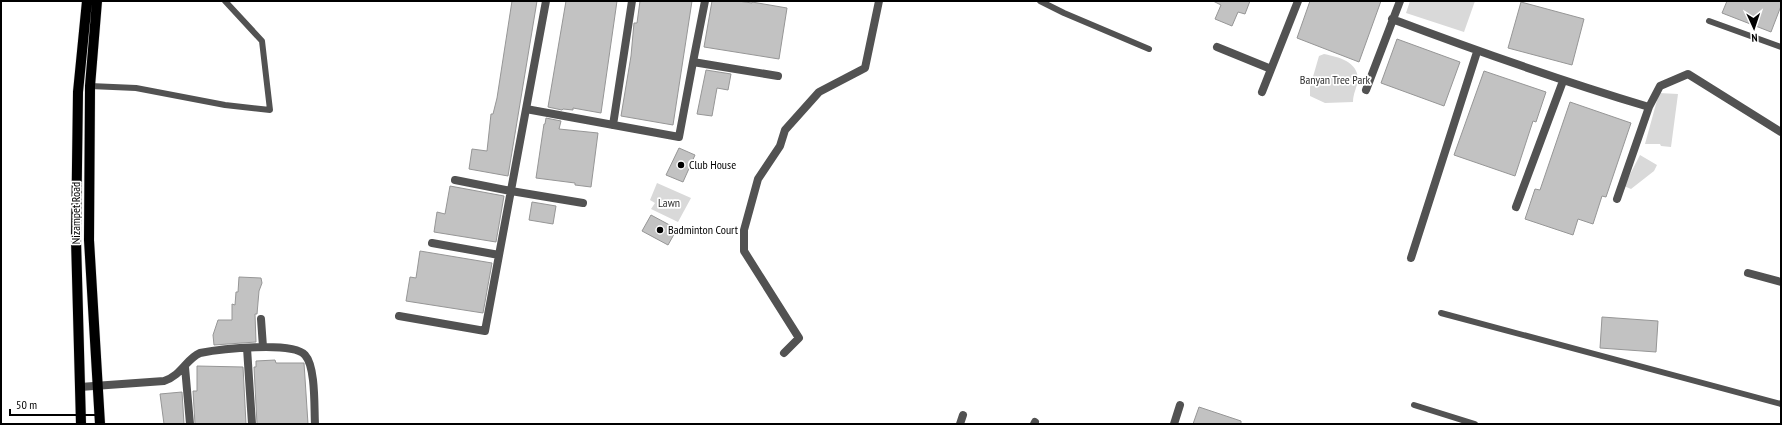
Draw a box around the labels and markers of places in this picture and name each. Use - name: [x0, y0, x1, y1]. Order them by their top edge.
- place label: Club House: [689, 157, 736, 172]
- marker: Club House: [676, 160, 686, 170]
- place label: Badminton Court: [668, 222, 739, 237]
- marker: Badminton Court: [655, 225, 665, 235]

